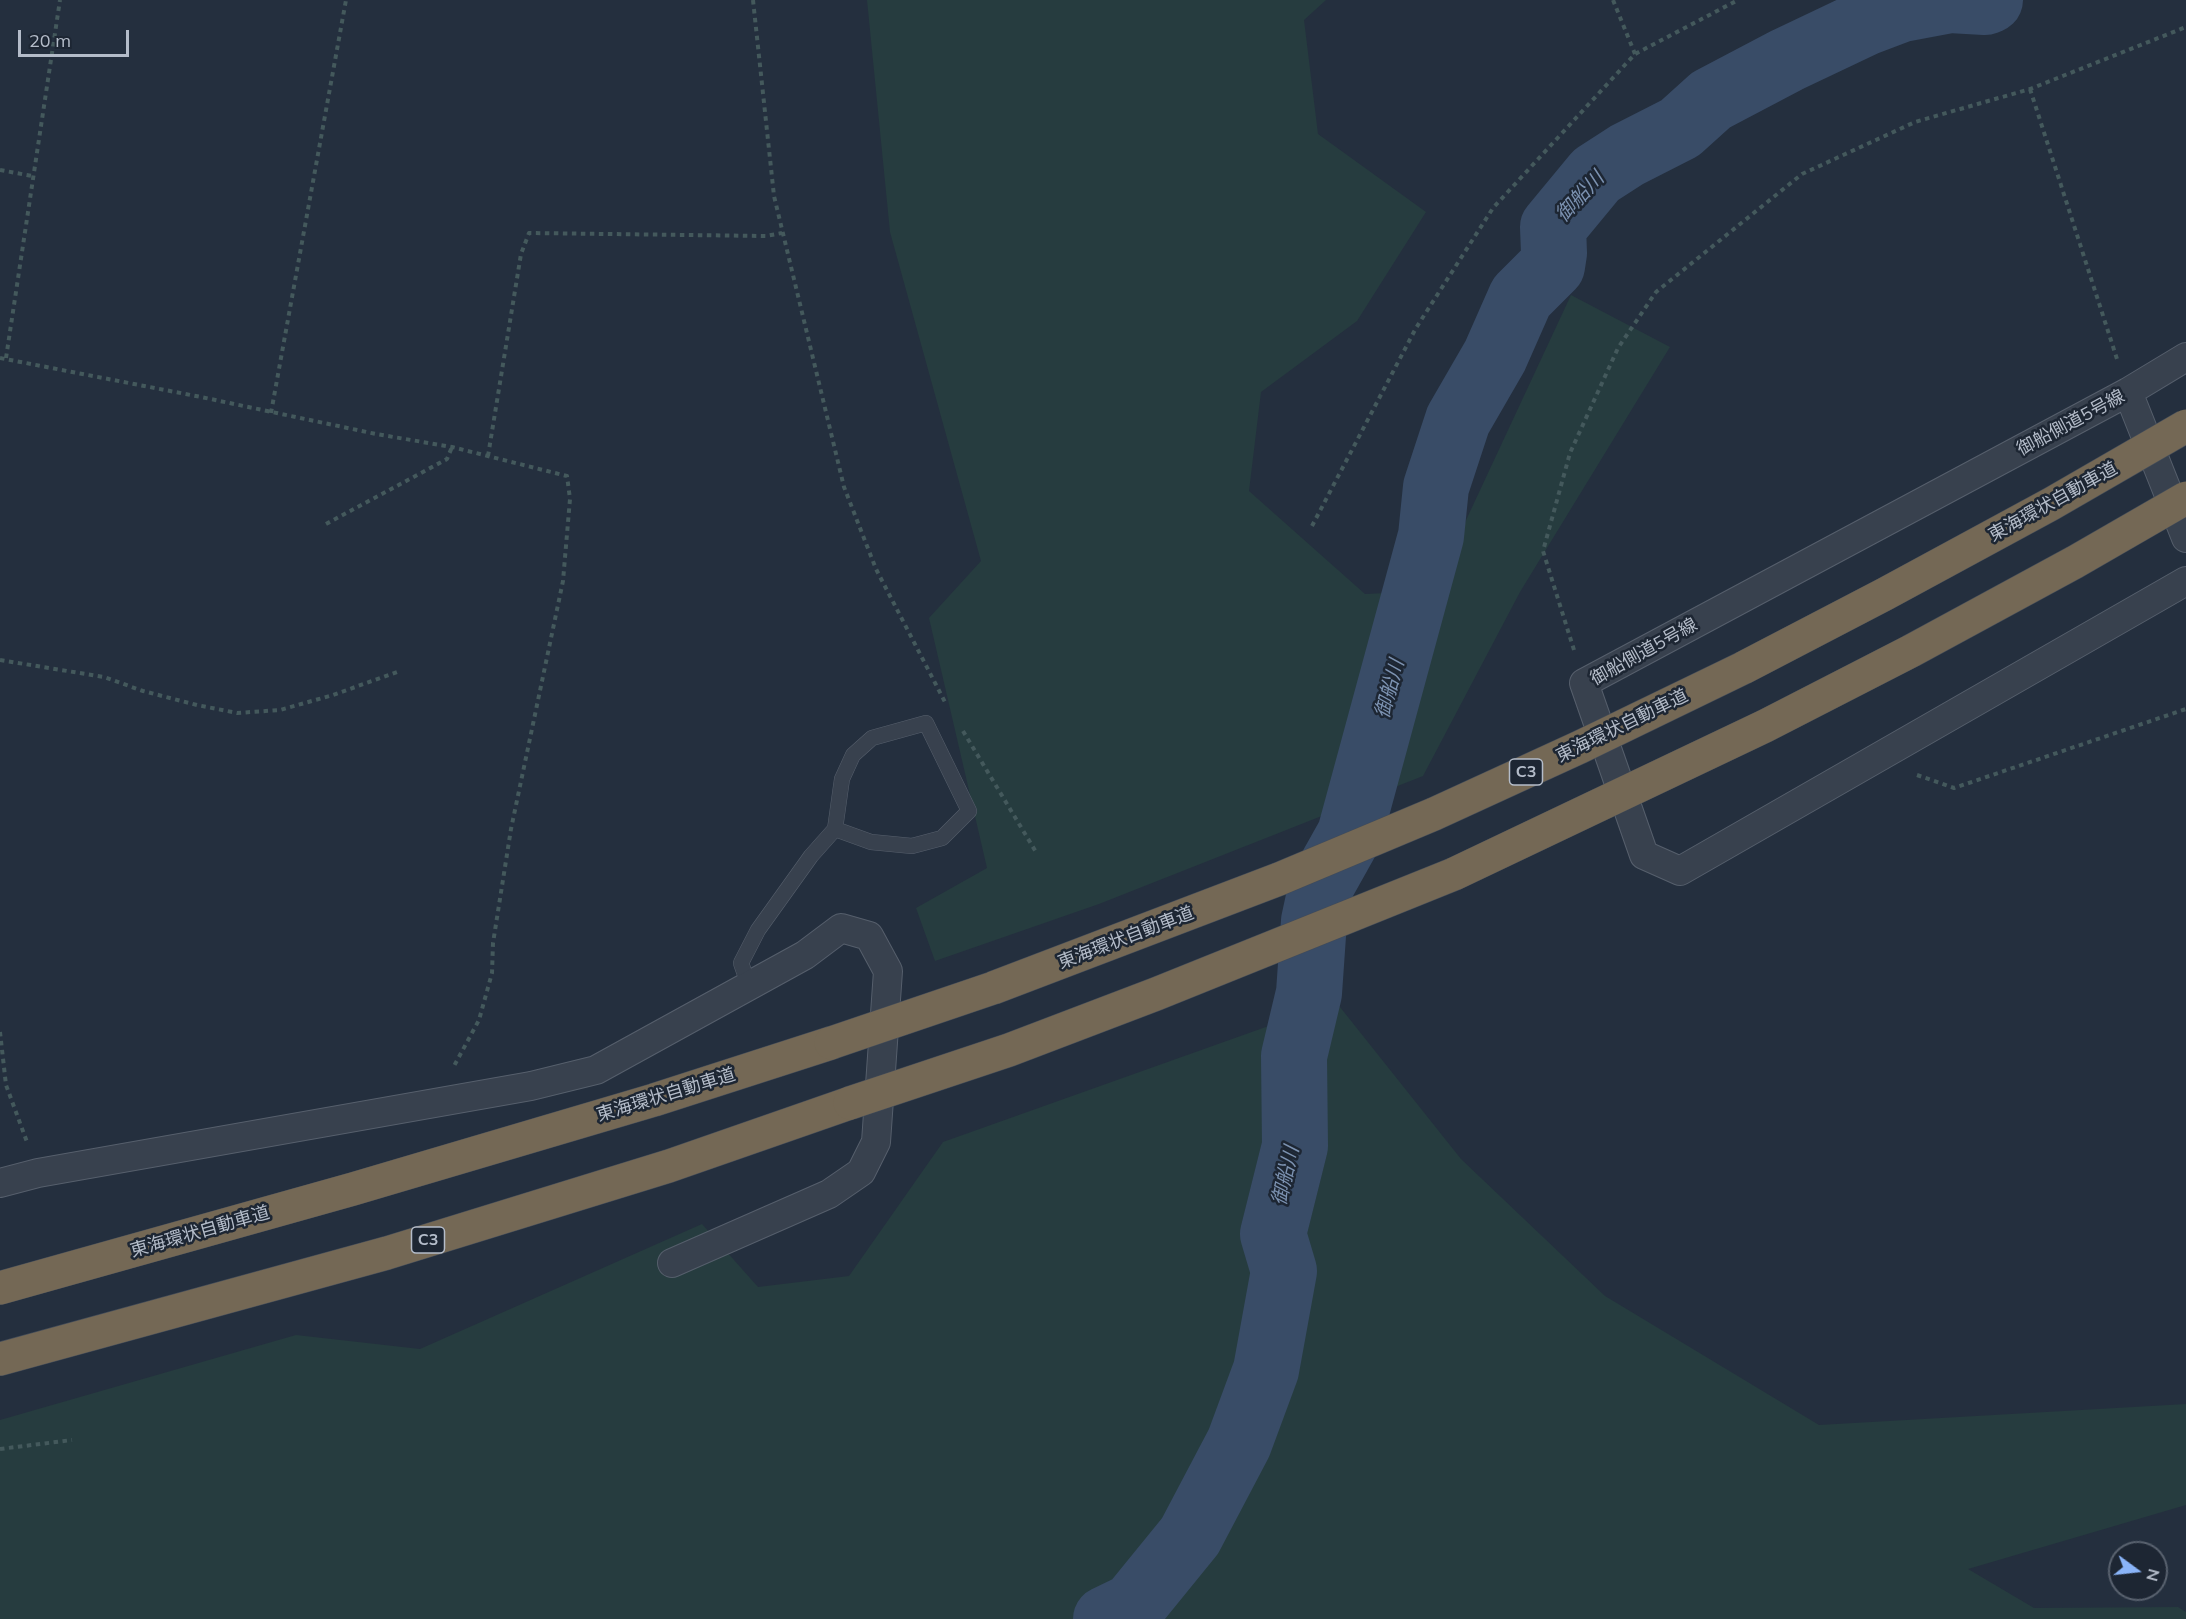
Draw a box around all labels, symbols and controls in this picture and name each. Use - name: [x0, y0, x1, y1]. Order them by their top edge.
- scale bar: [21, 18, 132, 56]
- text: 20 m: [29, 29, 71, 52]
- water label: 御船川: [1551, 167, 1609, 227]
- street label: 御船側道5号線: [2013, 386, 2129, 460]
- street label: 東海環状自動車道: [1985, 458, 2121, 546]
- street label: 御船側道5号線: [1587, 614, 1701, 690]
- water label: 御船川: [1371, 657, 1409, 721]
- street label: 東海環状自動車道: [1553, 685, 1691, 767]
- road number: C3: [1510, 759, 1543, 785]
- street label: 東海環状自動車道: [1055, 902, 1197, 974]
- street label: 東海環状自動車道: [594, 1064, 738, 1126]
- water label: 御船川: [1268, 1144, 1304, 1208]
- street label: 東海環状自動車道: [128, 1202, 272, 1262]
- road number: C3: [412, 1227, 444, 1253]
- north arrow: [2108, 1541, 2168, 1601]
- text: N: [2142, 1567, 2165, 1584]

